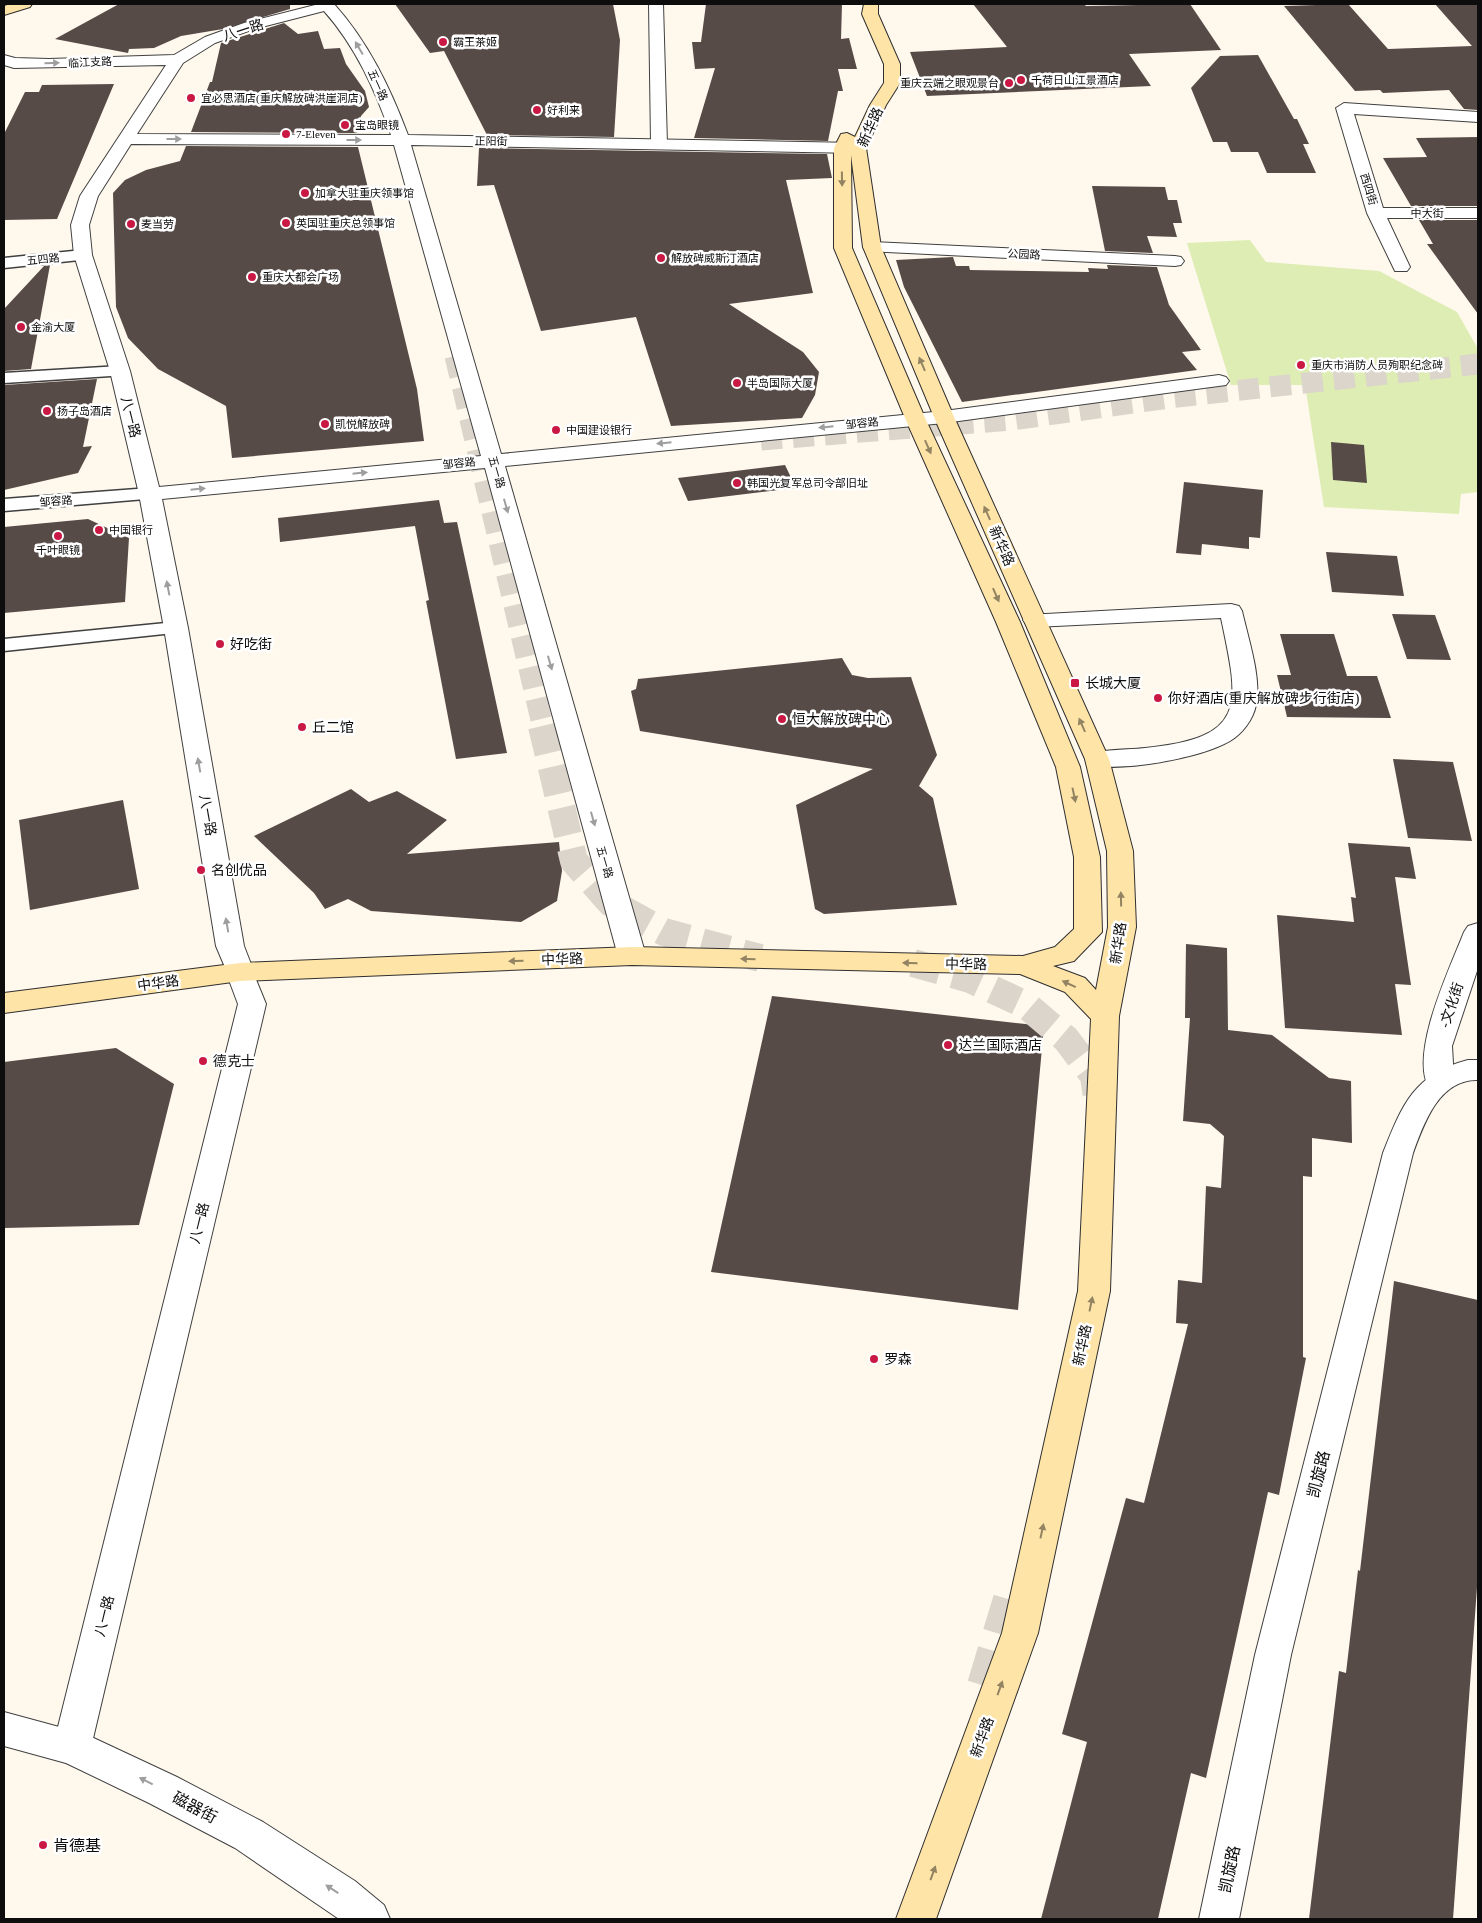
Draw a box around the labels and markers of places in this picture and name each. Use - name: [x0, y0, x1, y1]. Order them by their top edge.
- marker: 霸王茶姬: [437, 36, 449, 48]
- place label: 霸王茶姬: [453, 36, 497, 48]
- marker: 千荷日山江景酒店: [1015, 74, 1027, 86]
- place label: 千荷日山江景酒店: [1031, 74, 1119, 86]
- place label: 重庆云端之眼观景台: [900, 77, 999, 89]
- marker: 重庆云端之眼观景台: [1003, 77, 1015, 89]
- marker: 宜必思酒店(重庆解放碑洪崖洞店): [185, 92, 197, 104]
- place label: 宜必思酒店(重庆解放碑洪崖洞店): [201, 92, 363, 105]
- marker: 好利来: [531, 104, 543, 116]
- place label: 好利来: [547, 104, 580, 116]
- marker: 宝岛眼镜: [339, 119, 351, 131]
- place label: 宝岛眼镜: [355, 119, 399, 131]
- marker: 7-Eleven: [280, 128, 292, 140]
- place label: 7-Eleven: [296, 128, 336, 140]
- marker: 加拿大驻重庆领事馆: [299, 187, 311, 199]
- place label: 加拿大驻重庆领事馆: [315, 187, 414, 199]
- marker: 英国驻重庆总领事馆: [280, 217, 292, 229]
- place label: 英国驻重庆总领事馆: [296, 217, 395, 229]
- marker: 麦当劳: [125, 218, 137, 230]
- place label: 麦当劳: [141, 218, 174, 230]
- marker: 解放碑威斯汀酒店: [655, 252, 667, 264]
- place label: 解放碑威斯汀酒店: [671, 252, 759, 264]
- marker: 重庆大都会广场: [246, 271, 258, 283]
- place label: 重庆大都会广场: [262, 271, 339, 283]
- marker: 金渝大厦: [15, 321, 27, 333]
- place label: 金渝大厦: [31, 321, 75, 333]
- marker: 重庆市消防人员殉职纪念碑: [1295, 359, 1307, 371]
- place label: 重庆市消防人员殉职纪念碑: [1311, 359, 1443, 371]
- marker: 半岛国际大厦: [731, 377, 743, 389]
- place label: 半岛国际大厦: [747, 377, 813, 389]
- marker: 扬子岛酒店: [41, 405, 53, 417]
- place label: 扬子岛酒店: [57, 405, 112, 417]
- marker: 凯悦解放碑: [319, 418, 331, 430]
- place label: 凯悦解放碑: [335, 418, 390, 430]
- marker: 中国建设银行: [550, 424, 562, 436]
- place label: 中国建设银行: [566, 424, 632, 436]
- marker: 韩国光复军总司令部旧址: [731, 477, 743, 489]
- place label: 韩国光复军总司令部旧址: [747, 477, 868, 489]
- marker: 中国银行: [93, 524, 105, 536]
- place label: 中国银行: [109, 524, 153, 536]
- marker: 千叶眼镜: [52, 530, 64, 542]
- place label: 千叶眼镜: [36, 544, 80, 556]
- place label: 好吃街: [230, 636, 272, 652]
- marker: 好吃街: [214, 638, 226, 650]
- place label: 长城大厦: [1085, 676, 1141, 691]
- marker: 长城大厦: [1069, 677, 1081, 689]
- place label: 你好酒店(重庆解放碑步行街店): [1168, 690, 1360, 707]
- marker: 你好酒店(重庆解放碑步行街店): [1152, 692, 1164, 704]
- place label: 恒大解放碑中心: [792, 712, 890, 727]
- marker: 恒大解放碑中心: [776, 713, 788, 725]
- place label: 丘二馆: [312, 720, 354, 735]
- marker: 丘二馆: [296, 721, 308, 733]
- place label: 名创优品: [211, 862, 267, 878]
- marker: 名创优品: [195, 864, 207, 876]
- place label: 达兰国际酒店: [958, 1038, 1042, 1053]
- marker: 达兰国际酒店: [942, 1039, 954, 1051]
- place label: 德克士: [213, 1053, 255, 1069]
- marker: 德克士: [197, 1055, 209, 1067]
- place label: 罗森: [884, 1352, 912, 1367]
- marker: 罗森: [868, 1353, 880, 1365]
- place label: 肯德基: [53, 1837, 101, 1854]
- marker: 肯德基: [37, 1839, 49, 1851]

